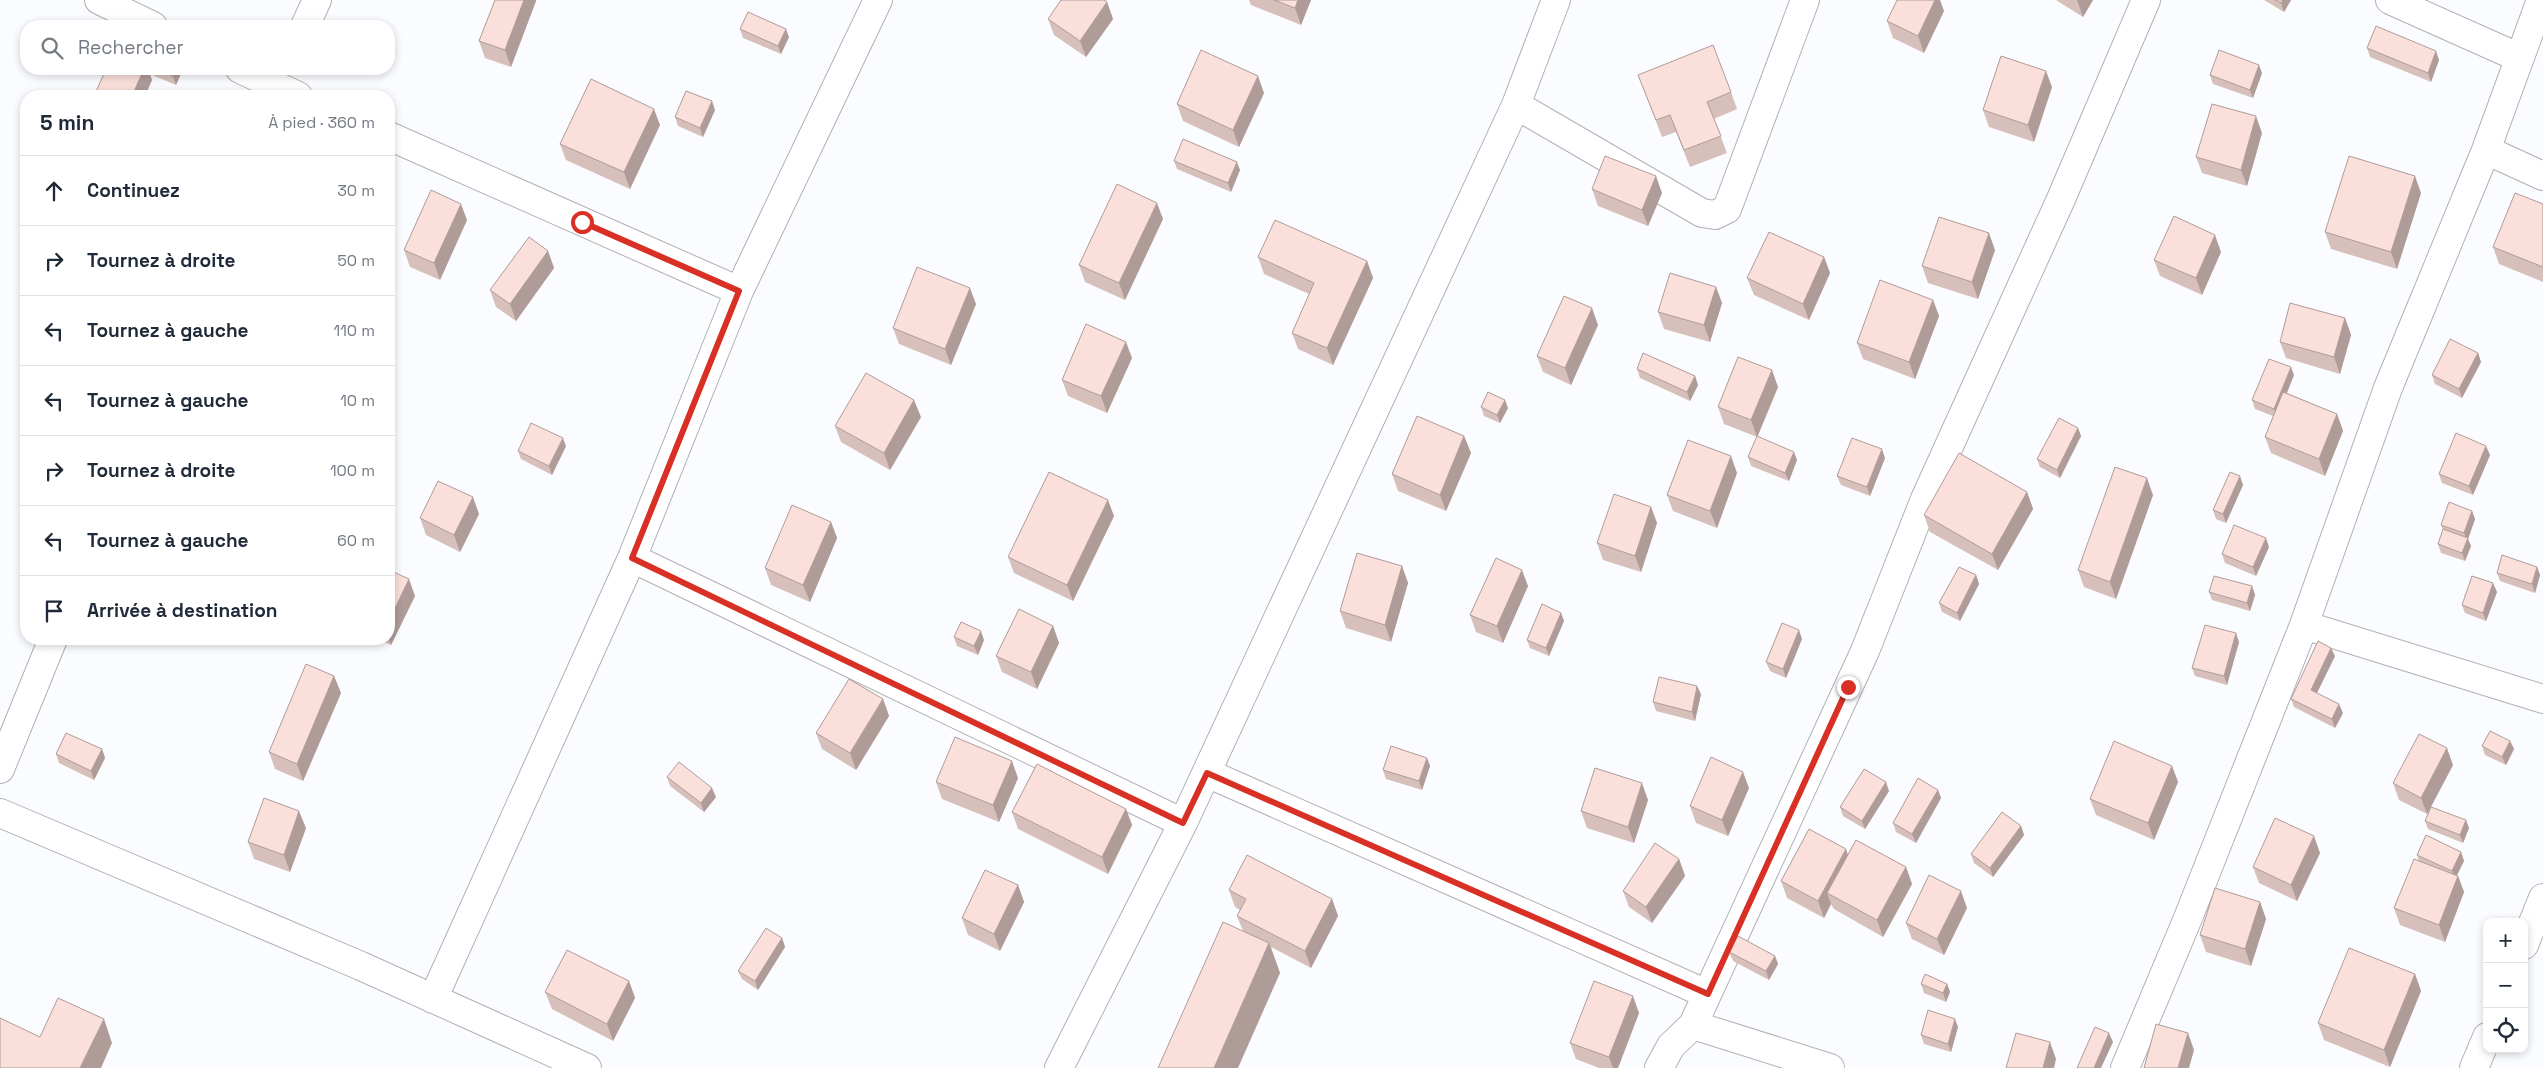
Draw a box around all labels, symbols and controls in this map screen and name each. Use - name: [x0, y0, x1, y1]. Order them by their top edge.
- search box: [20, 20, 395, 75]
- icon: search: [38, 34, 66, 62]
- text: Rechercher: [78, 35, 184, 60]
- text: 5 min: [40, 109, 94, 136]
- text: À pied · 360 m: [268, 112, 375, 133]
- icon: ahead: [40, 177, 68, 205]
- text: Continuez: [87, 178, 180, 203]
- text: 30 m: [337, 180, 375, 201]
- route start: [571, 211, 594, 234]
- icon: right: [40, 247, 68, 275]
- text: Tournez à droite: [87, 248, 236, 273]
- text: 50 m: [337, 250, 375, 271]
- icon: left: [40, 317, 68, 345]
- text: Tournez à gauche: [87, 318, 249, 343]
- text: 110 m: [333, 320, 375, 341]
- icon: left: [40, 387, 68, 415]
- text: Tournez à gauche: [87, 388, 249, 413]
- text: 10 m: [340, 390, 375, 411]
- icon: right: [40, 457, 68, 485]
- text: Tournez à droite: [87, 458, 236, 483]
- text: 100 m: [330, 460, 375, 481]
- icon: left: [40, 527, 68, 555]
- text: Tournez à gauche: [87, 528, 249, 553]
- text: 60 m: [337, 530, 375, 551]
- icon: arrive: [40, 597, 68, 625]
- text: Arrivée à destination: [87, 598, 277, 623]
- route end: [1837, 676, 1860, 699]
- map controls: [2483, 918, 2528, 1053]
- button: +: [2483, 918, 2528, 963]
- button: −: [2483, 963, 2528, 1008]
- button: locate: [2483, 1008, 2528, 1053]

